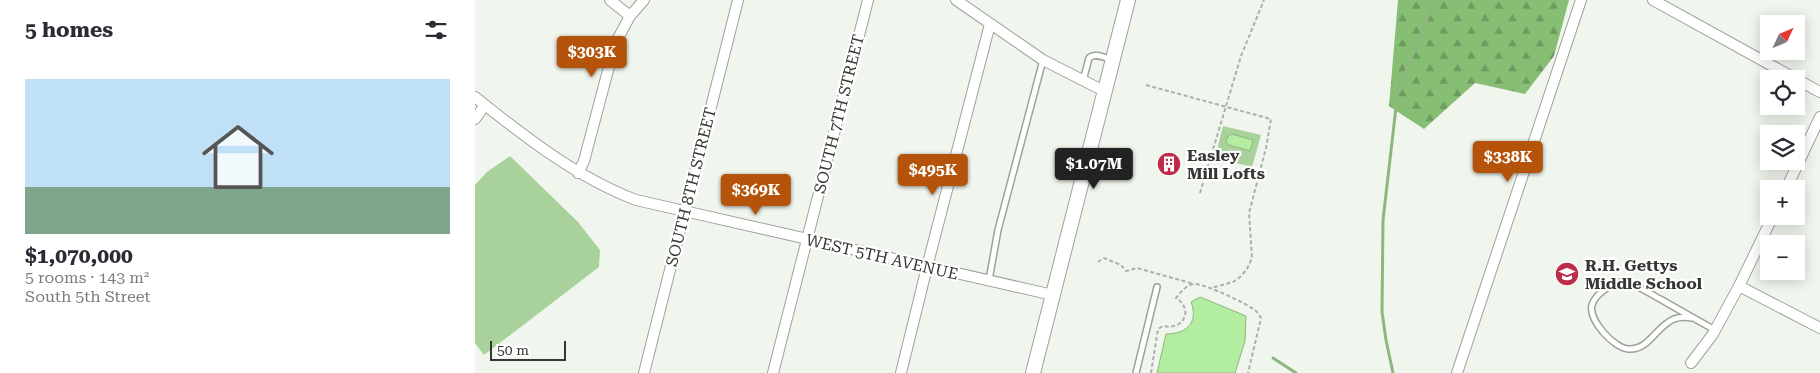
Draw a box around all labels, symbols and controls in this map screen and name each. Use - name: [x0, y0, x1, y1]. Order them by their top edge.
- north arrow: [1760, 15, 1805, 60]
- map controls: [1760, 15, 1805, 280]
- icon: filters: [422, 16, 450, 44]
- text: 5 homes: [25, 18, 113, 42]
- street label: SOUTH 7TH STREET: [810, 32, 868, 195]
- pin: $303K: [557, 36, 627, 78]
- text: $303K: [568, 42, 616, 61]
- button: locate: [1760, 70, 1805, 115]
- street label: SOUTH 8TH STREET: [662, 105, 720, 268]
- icon: home: [193, 112, 283, 202]
- button: layers: [1760, 125, 1805, 170]
- pin: $338K: [1473, 140, 1543, 183]
- place label: Easley Mill Lofts: [1187, 146, 1265, 183]
- text: $338K: [1484, 147, 1532, 166]
- pin: $1.07M: [1053, 148, 1135, 190]
- building icon: Easley Mill Lofts: [1156, 151, 1182, 177]
- pin: $495K: [898, 154, 968, 196]
- text: $1.07M: [1066, 154, 1122, 173]
- text: $495K: [909, 160, 957, 179]
- pin: $369K: [721, 174, 791, 216]
- text: $369K: [732, 180, 780, 199]
- button: +: [1760, 180, 1805, 225]
- street label: WEST 5TH AVENUE: [804, 230, 960, 284]
- button: −: [1760, 235, 1805, 280]
- text: $1,070,000: [25, 244, 133, 268]
- place label: R.H. Gettys Middle School: [1585, 256, 1703, 293]
- school or university icon: R.H. Gettys Middle School: [1554, 261, 1580, 287]
- text: 5 rooms · 143 m²: [25, 268, 149, 287]
- text: South 5th Street: [25, 287, 151, 306]
- scale bar: [490, 338, 566, 361]
- text: 50 m: [497, 342, 529, 358]

